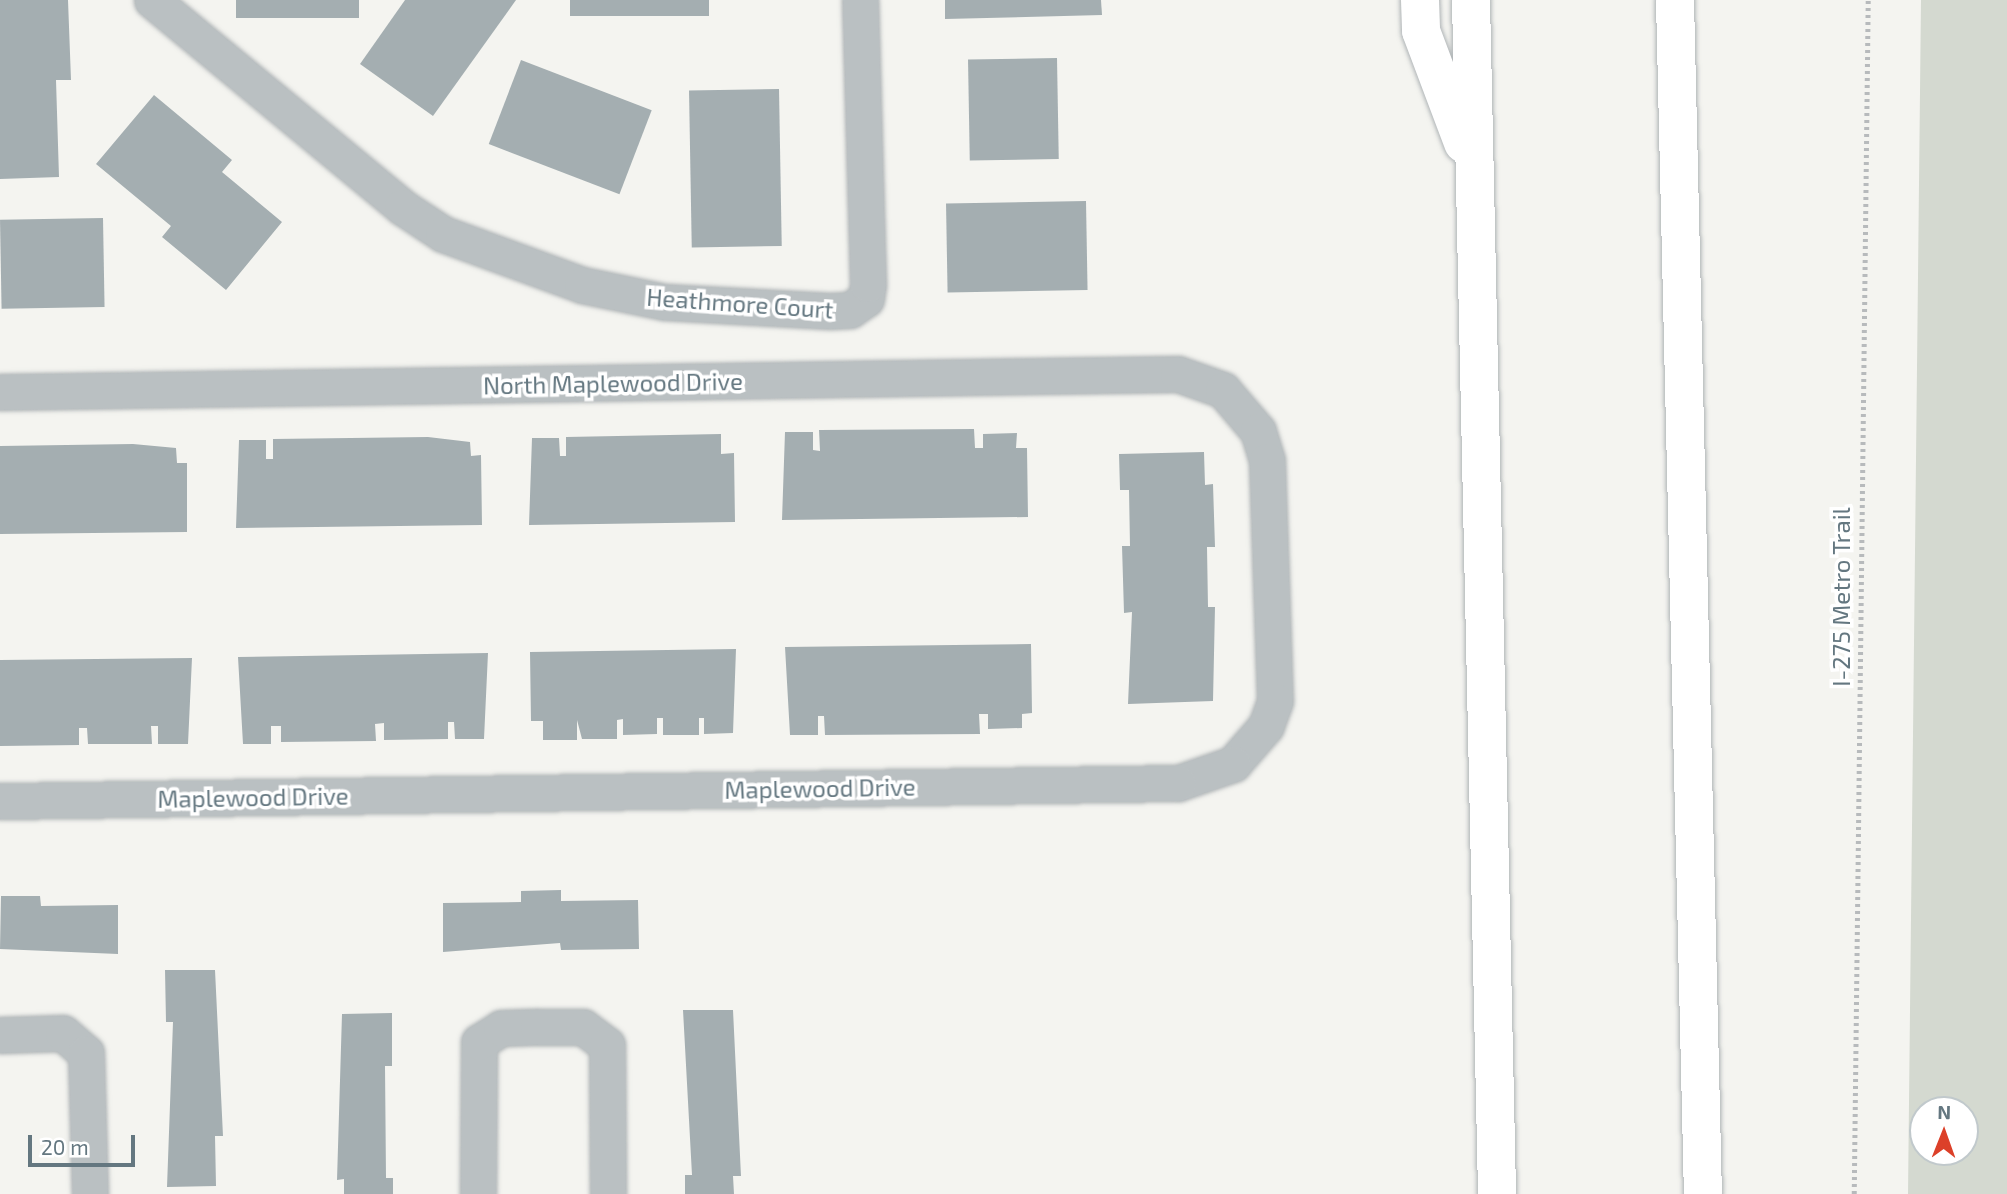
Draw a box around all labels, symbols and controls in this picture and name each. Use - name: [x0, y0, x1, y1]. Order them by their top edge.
- street label: Heathmore Court: [646, 282, 834, 324]
- street label: North Maplewood Drive: [483, 366, 743, 400]
- street label: I-275 Metro Trail: [1827, 507, 1855, 687]
- street label: Maplewood Drive: [724, 772, 916, 804]
- street label: Maplewood Drive: [157, 781, 349, 813]
- north arrow: [1909, 1096, 1979, 1166]
- text: N: [1937, 1100, 1951, 1123]
- scale bar: [32, 1120, 138, 1164]
- text: 20 m: [41, 1134, 89, 1159]

